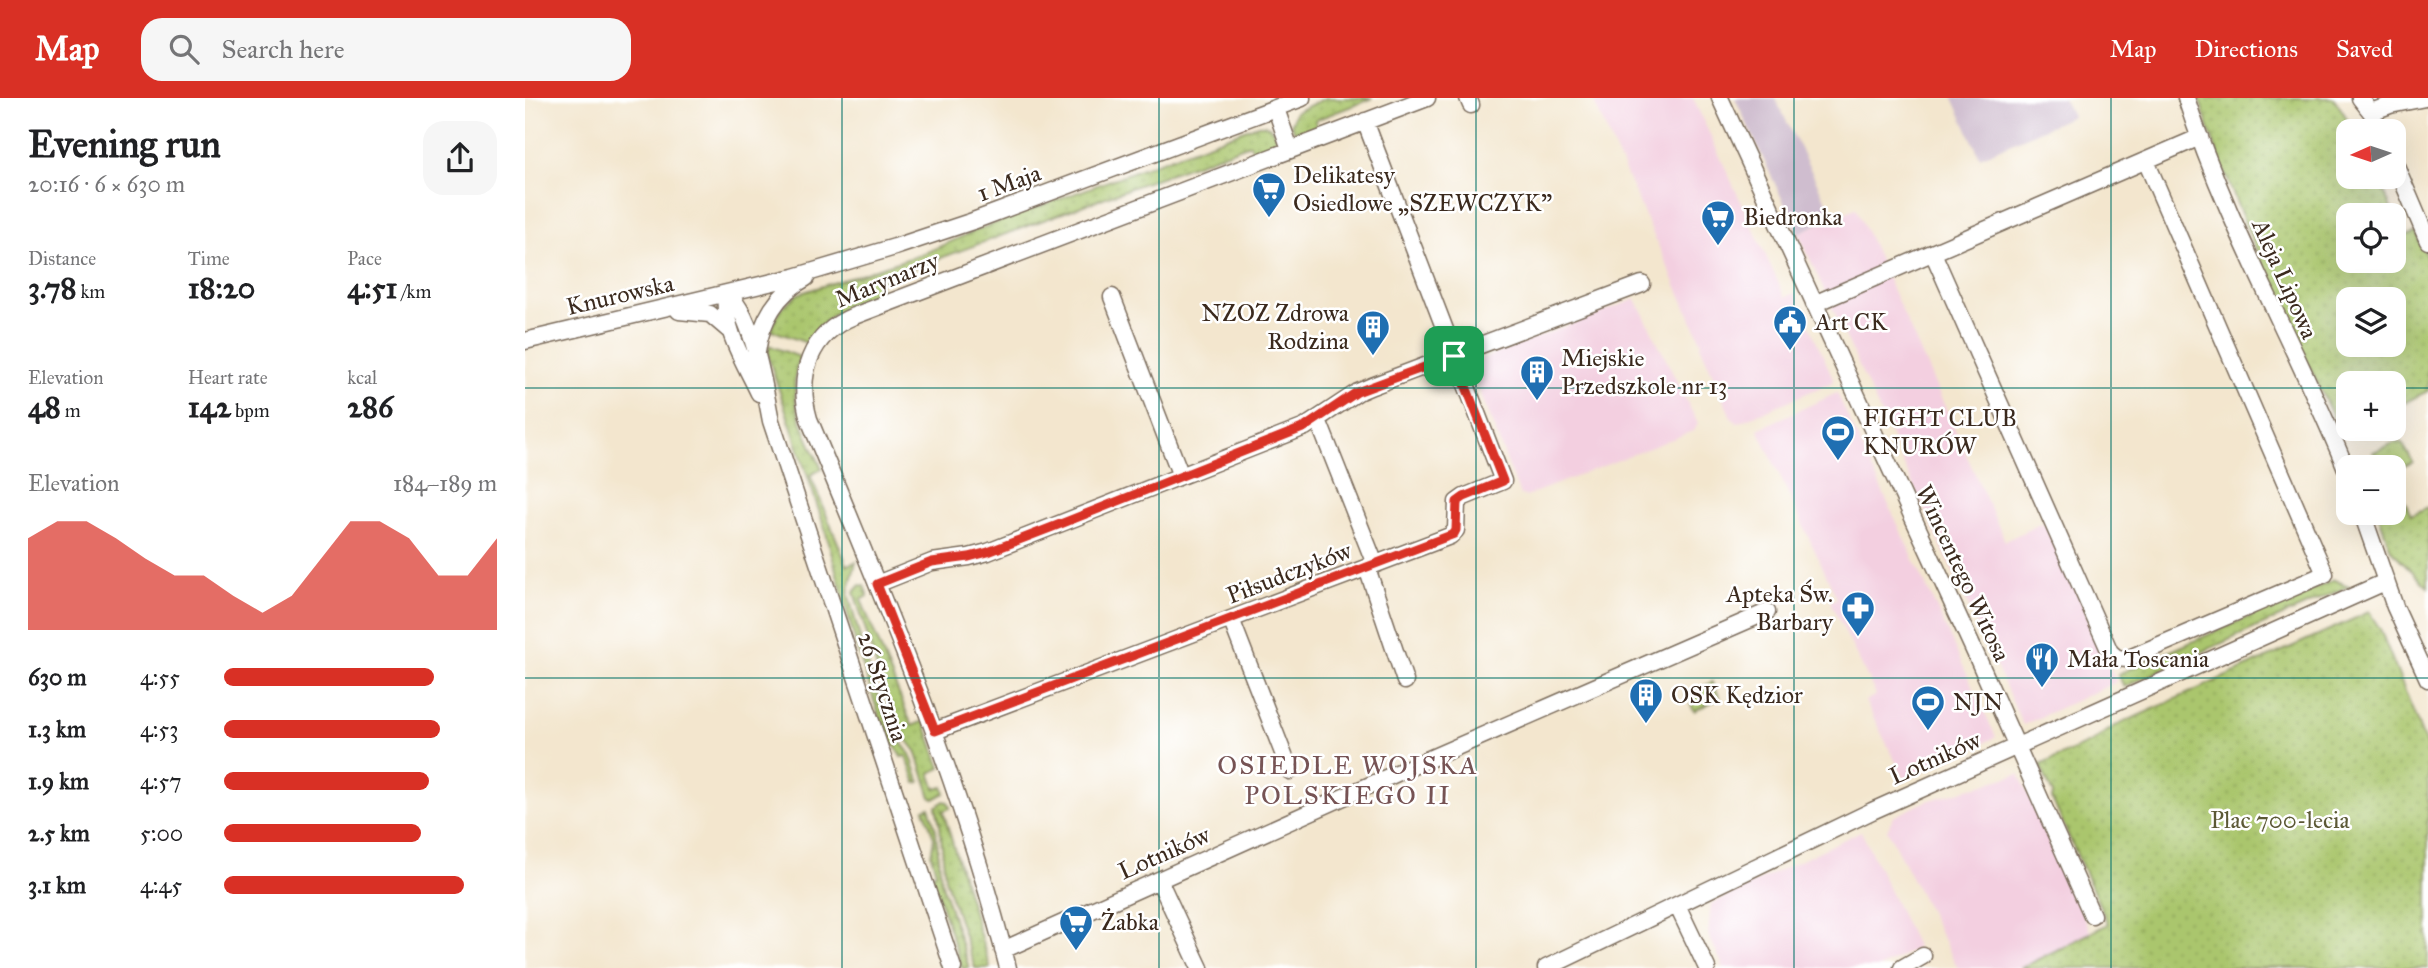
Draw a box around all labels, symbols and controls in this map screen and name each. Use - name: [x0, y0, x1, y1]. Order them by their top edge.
- search box: [141, 18, 631, 81]
- text: Map: [35, 29, 99, 69]
- icon: search: [165, 30, 203, 68]
- text: Search here: [221, 33, 345, 65]
- text: Map: [2110, 34, 2157, 64]
- text: Directions: [2195, 34, 2298, 64]
- text: Saved: [2336, 34, 2393, 64]
- north arrow: [2336, 119, 2406, 189]
- map controls: [2336, 119, 2406, 525]
- text: Evening run: [28, 121, 221, 167]
- button: share: [423, 121, 497, 195]
- street label: 1 Maja: [973, 157, 1046, 208]
- place label: Delikatesy Osiedlowe „SZEWCZYK”: [1293, 160, 1552, 218]
- text: 20:16 · 6 × 630 m: [28, 170, 185, 198]
- supermarket icon: Delikatesy Osiedlowe „SZEWCZYK”: [1250, 170, 1288, 219]
- supermarket icon: Biedronka: [1699, 198, 1737, 247]
- place label: Biedronka: [1743, 202, 1844, 232]
- button: locate: [2336, 203, 2406, 273]
- street label: Aleja Lipowa: [2245, 214, 2325, 344]
- street label: Marynarzy: [831, 245, 944, 314]
- text: Distance: [28, 247, 96, 270]
- text: Time: [188, 247, 230, 270]
- text: Pace: [347, 247, 382, 270]
- street label: Knurowska: [563, 268, 678, 322]
- text: 3.78: [28, 270, 76, 306]
- text: 18:20: [188, 270, 255, 306]
- text: 4:51: [347, 270, 397, 306]
- text: km: [76, 280, 105, 303]
- text: /km: [397, 280, 431, 303]
- button: layers: [2336, 287, 2406, 357]
- place label: NZOZ Zdrowa Rodzina: [1201, 298, 1350, 356]
- public building icon: Art CK: [1771, 303, 1809, 352]
- place label: Art CK: [1814, 307, 1888, 337]
- building icon: NZOZ Zdrowa Rodzina: [1354, 308, 1392, 357]
- pin: [1424, 326, 1484, 386]
- icon: arrive: [1435, 337, 1473, 375]
- place label: Miejskie Przedszkole nr 13: [1561, 343, 1727, 401]
- building icon: Miejskie Przedszkole nr 13: [1518, 353, 1556, 402]
- text: Elevation: [28, 366, 103, 389]
- text: Heart rate: [188, 366, 268, 389]
- text: kcal: [347, 366, 377, 389]
- button: +: [2336, 371, 2406, 441]
- text: 48: [28, 389, 61, 425]
- text: 142: [188, 389, 231, 425]
- text: 286: [347, 389, 393, 425]
- text: m: [61, 399, 81, 422]
- text: bpm: [231, 399, 270, 422]
- place label: FIGHT CLUB KNURÓW: [1863, 403, 2017, 461]
- sports icon: FIGHT CLUB KNURÓW: [1819, 413, 1857, 462]
- button: −: [2336, 455, 2406, 525]
- text: Elevation: [28, 469, 119, 497]
- text: 184–189 m: [393, 469, 497, 497]
- street label: Wincentego Witosa: [1909, 480, 2017, 667]
- street label: Piłsudczyków: [1222, 535, 1357, 611]
- place label: Apteka Św. Barbary: [1725, 579, 1834, 637]
- pharmacy icon: Apteka Św. Barbary: [1839, 589, 1877, 638]
- street label: 26 Stycznia: [851, 628, 915, 746]
- restaurant icon: Mała Toscania: [2023, 640, 2061, 689]
- place label: Mała Toscania: [2067, 644, 2210, 674]
- text: 630 m: [28, 663, 87, 691]
- text: 4:55: [140, 663, 180, 691]
- building icon: OSK Kędzior: [1627, 676, 1665, 725]
- place label: OSK Kędzior: [1671, 680, 1803, 710]
- sports icon: NJN: [1909, 683, 1947, 732]
- place label: NJN: [1953, 687, 2003, 717]
- text: 1.3 km: [28, 715, 86, 743]
- text: 4:53: [140, 715, 179, 743]
- street label: Lotników: [1885, 724, 1987, 791]
- district label: OSIEDLE WOJSKA POLSKIEGO II: [1217, 749, 1479, 811]
- text: 1.9 km: [28, 767, 89, 795]
- text: 4:57: [140, 767, 182, 795]
- park label: Plac 700-lecia: [2210, 805, 2351, 835]
- text: 2.5 km: [28, 819, 90, 847]
- text: 5:00: [140, 819, 183, 847]
- street label: Lotników: [1114, 819, 1216, 886]
- text: 3.1 km: [28, 871, 86, 899]
- text: 4:45: [140, 871, 182, 899]
- supermarket icon: Żabka: [1057, 903, 1095, 952]
- place label: Żabka: [1101, 907, 1160, 937]

